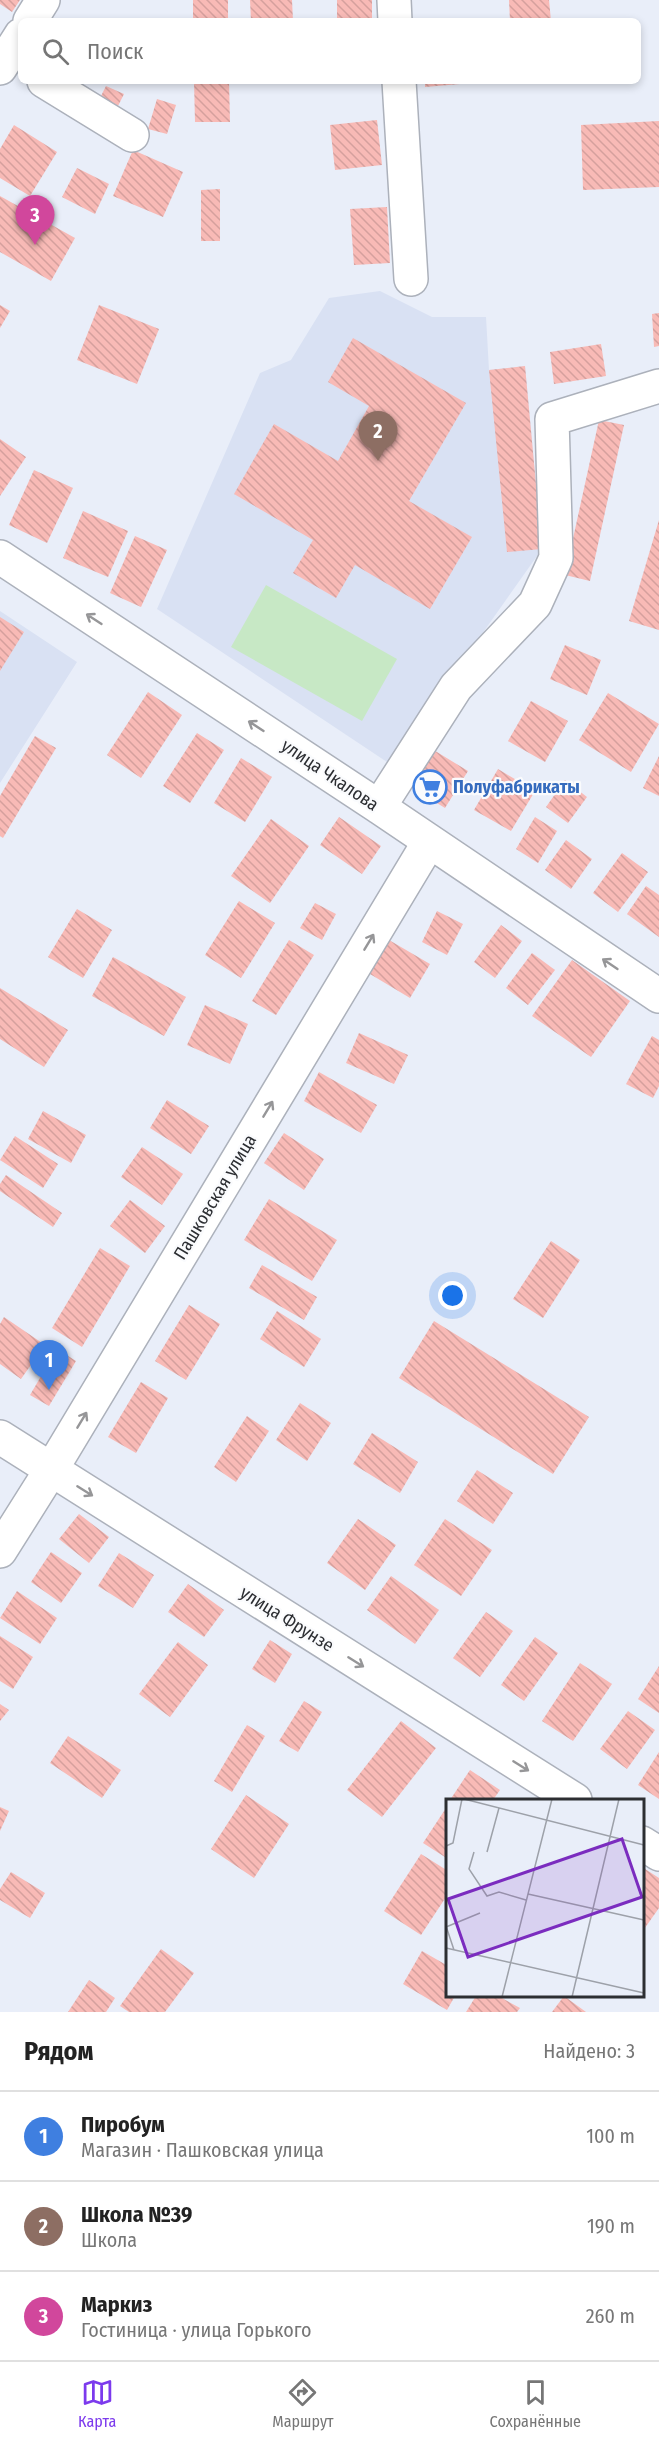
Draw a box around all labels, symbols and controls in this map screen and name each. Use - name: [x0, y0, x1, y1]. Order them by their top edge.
- search box: [18, 18, 641, 84]
- icon: search: [39, 35, 72, 68]
- text: Поиск: [87, 38, 143, 65]
- pin: 3: [15, 196, 54, 245]
- pin: 2: [358, 412, 398, 461]
- one-way arrow: [86, 613, 102, 625]
- one-way arrow: [248, 720, 265, 733]
- street label: улица Чкалова: [277, 734, 383, 816]
- supermarket icon: Полуфабрикаты: [412, 769, 448, 805]
- place label: Полуфабрикаты: [453, 776, 580, 798]
- one-way arrow: [363, 934, 375, 951]
- one-way arrow: [602, 957, 619, 970]
- one-way arrow: [263, 1101, 275, 1118]
- street label: Пашковская улица: [169, 1130, 261, 1264]
- your location: [438, 1281, 467, 1310]
- pin: 1: [29, 1340, 68, 1390]
- one-way arrow: [76, 1412, 88, 1429]
- one-way arrow: [76, 1485, 92, 1497]
- street label: улица Фрунзе: [236, 1581, 338, 1657]
- one-way arrow: [347, 1657, 364, 1669]
- one-way arrow: [512, 1761, 529, 1773]
- inset map: [446, 1799, 644, 1997]
- text: Рядом: [24, 2036, 93, 2067]
- text: Найдено: 3: [543, 2039, 635, 2063]
- text: Пиробум: [81, 2111, 165, 2138]
- text: 1: [39, 2124, 48, 2148]
- text: 100 m: [586, 2124, 635, 2148]
- text: Магазин · Пашковская улица: [81, 2138, 324, 2162]
- text: Школа №39: [81, 2201, 192, 2228]
- text: 2: [39, 2214, 48, 2238]
- text: 190 m: [587, 2214, 635, 2238]
- text: Школа: [81, 2228, 137, 2252]
- text: Маркиз: [81, 2291, 152, 2318]
- text: 3: [39, 2304, 48, 2328]
- text: 260 m: [586, 2304, 635, 2328]
- text: Гостиница · улица Горького: [81, 2318, 311, 2342]
- tab: Карта: [78, 2376, 116, 2431]
- tab: Маршрут: [272, 2376, 334, 2431]
- tab: Сохранённые: [490, 2376, 581, 2431]

